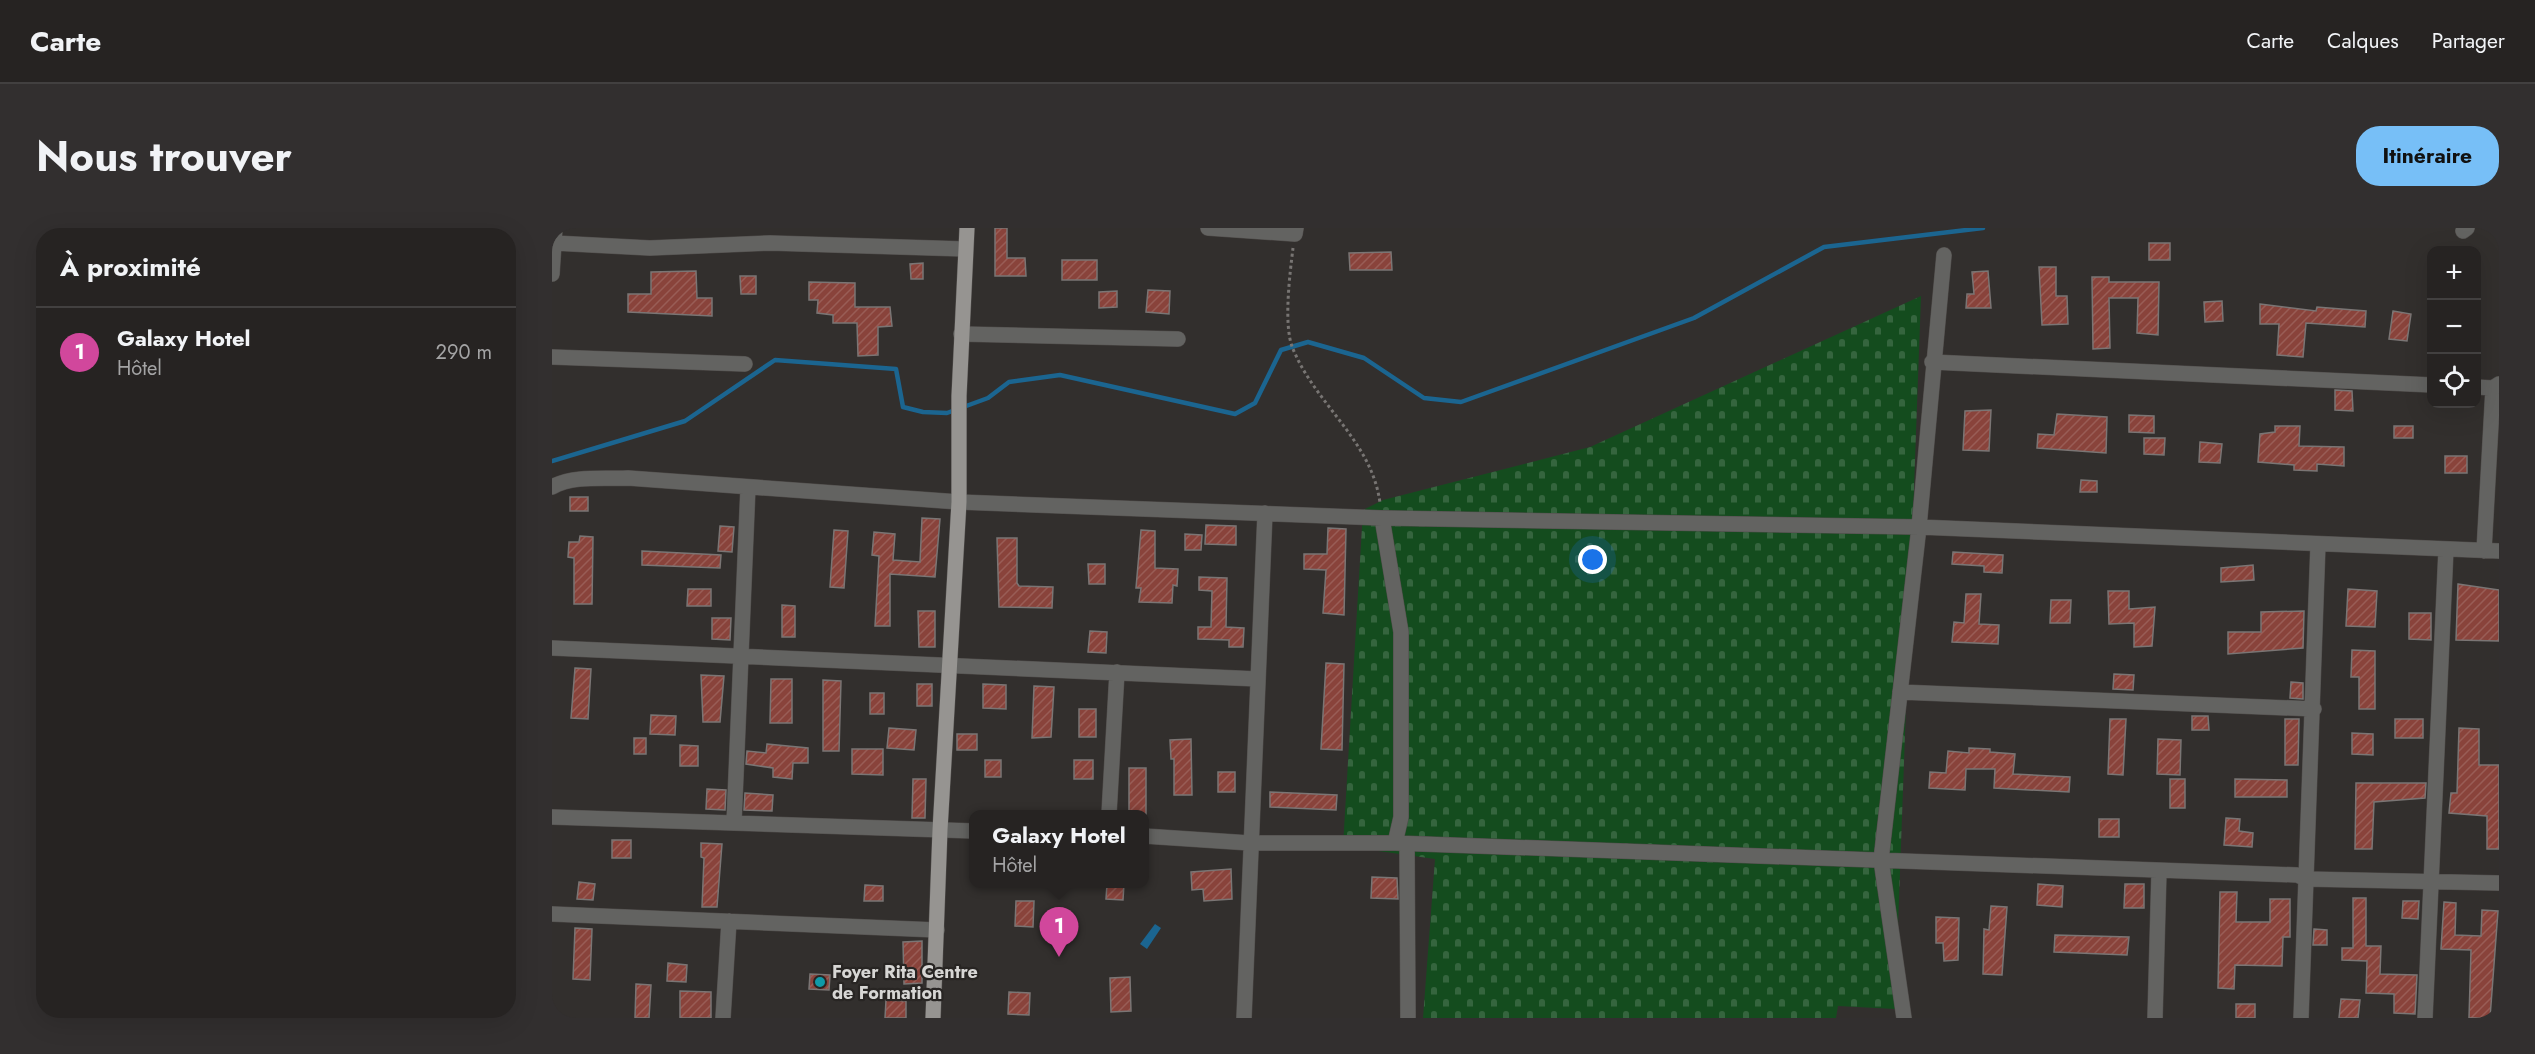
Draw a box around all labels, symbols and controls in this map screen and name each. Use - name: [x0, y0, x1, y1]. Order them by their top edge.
- text: Carte: [30, 21, 101, 62]
- text: Carte: [2247, 26, 2294, 56]
- text: Calques: [2327, 26, 2399, 56]
- text: Partager: [2432, 26, 2505, 56]
- text: Nous trouver: [36, 126, 292, 187]
- button: Itinéraire: [2356, 126, 2499, 186]
- map controls: [2427, 246, 2481, 408]
- button: +: [2427, 246, 2481, 300]
- text: À proximité: [60, 248, 201, 286]
- button: −: [2427, 300, 2481, 354]
- text: Galaxy Hotel: [117, 322, 250, 354]
- text: 1: [74, 338, 85, 367]
- text: 290 m: [436, 338, 492, 367]
- text: Hôtel: [117, 354, 162, 383]
- button: locate: [2427, 354, 2481, 408]
- your location: [1578, 545, 1607, 574]
- popup: [969, 810, 1149, 888]
- text: Galaxy Hotel: [992, 819, 1126, 851]
- text: Hôtel: [992, 851, 1037, 880]
- pin: 1: [1040, 908, 1078, 957]
- place label: Foyer Rita Centre de Formation: [832, 959, 978, 1006]
- marker: Foyer Rita Centre de Formation: [813, 975, 827, 989]

